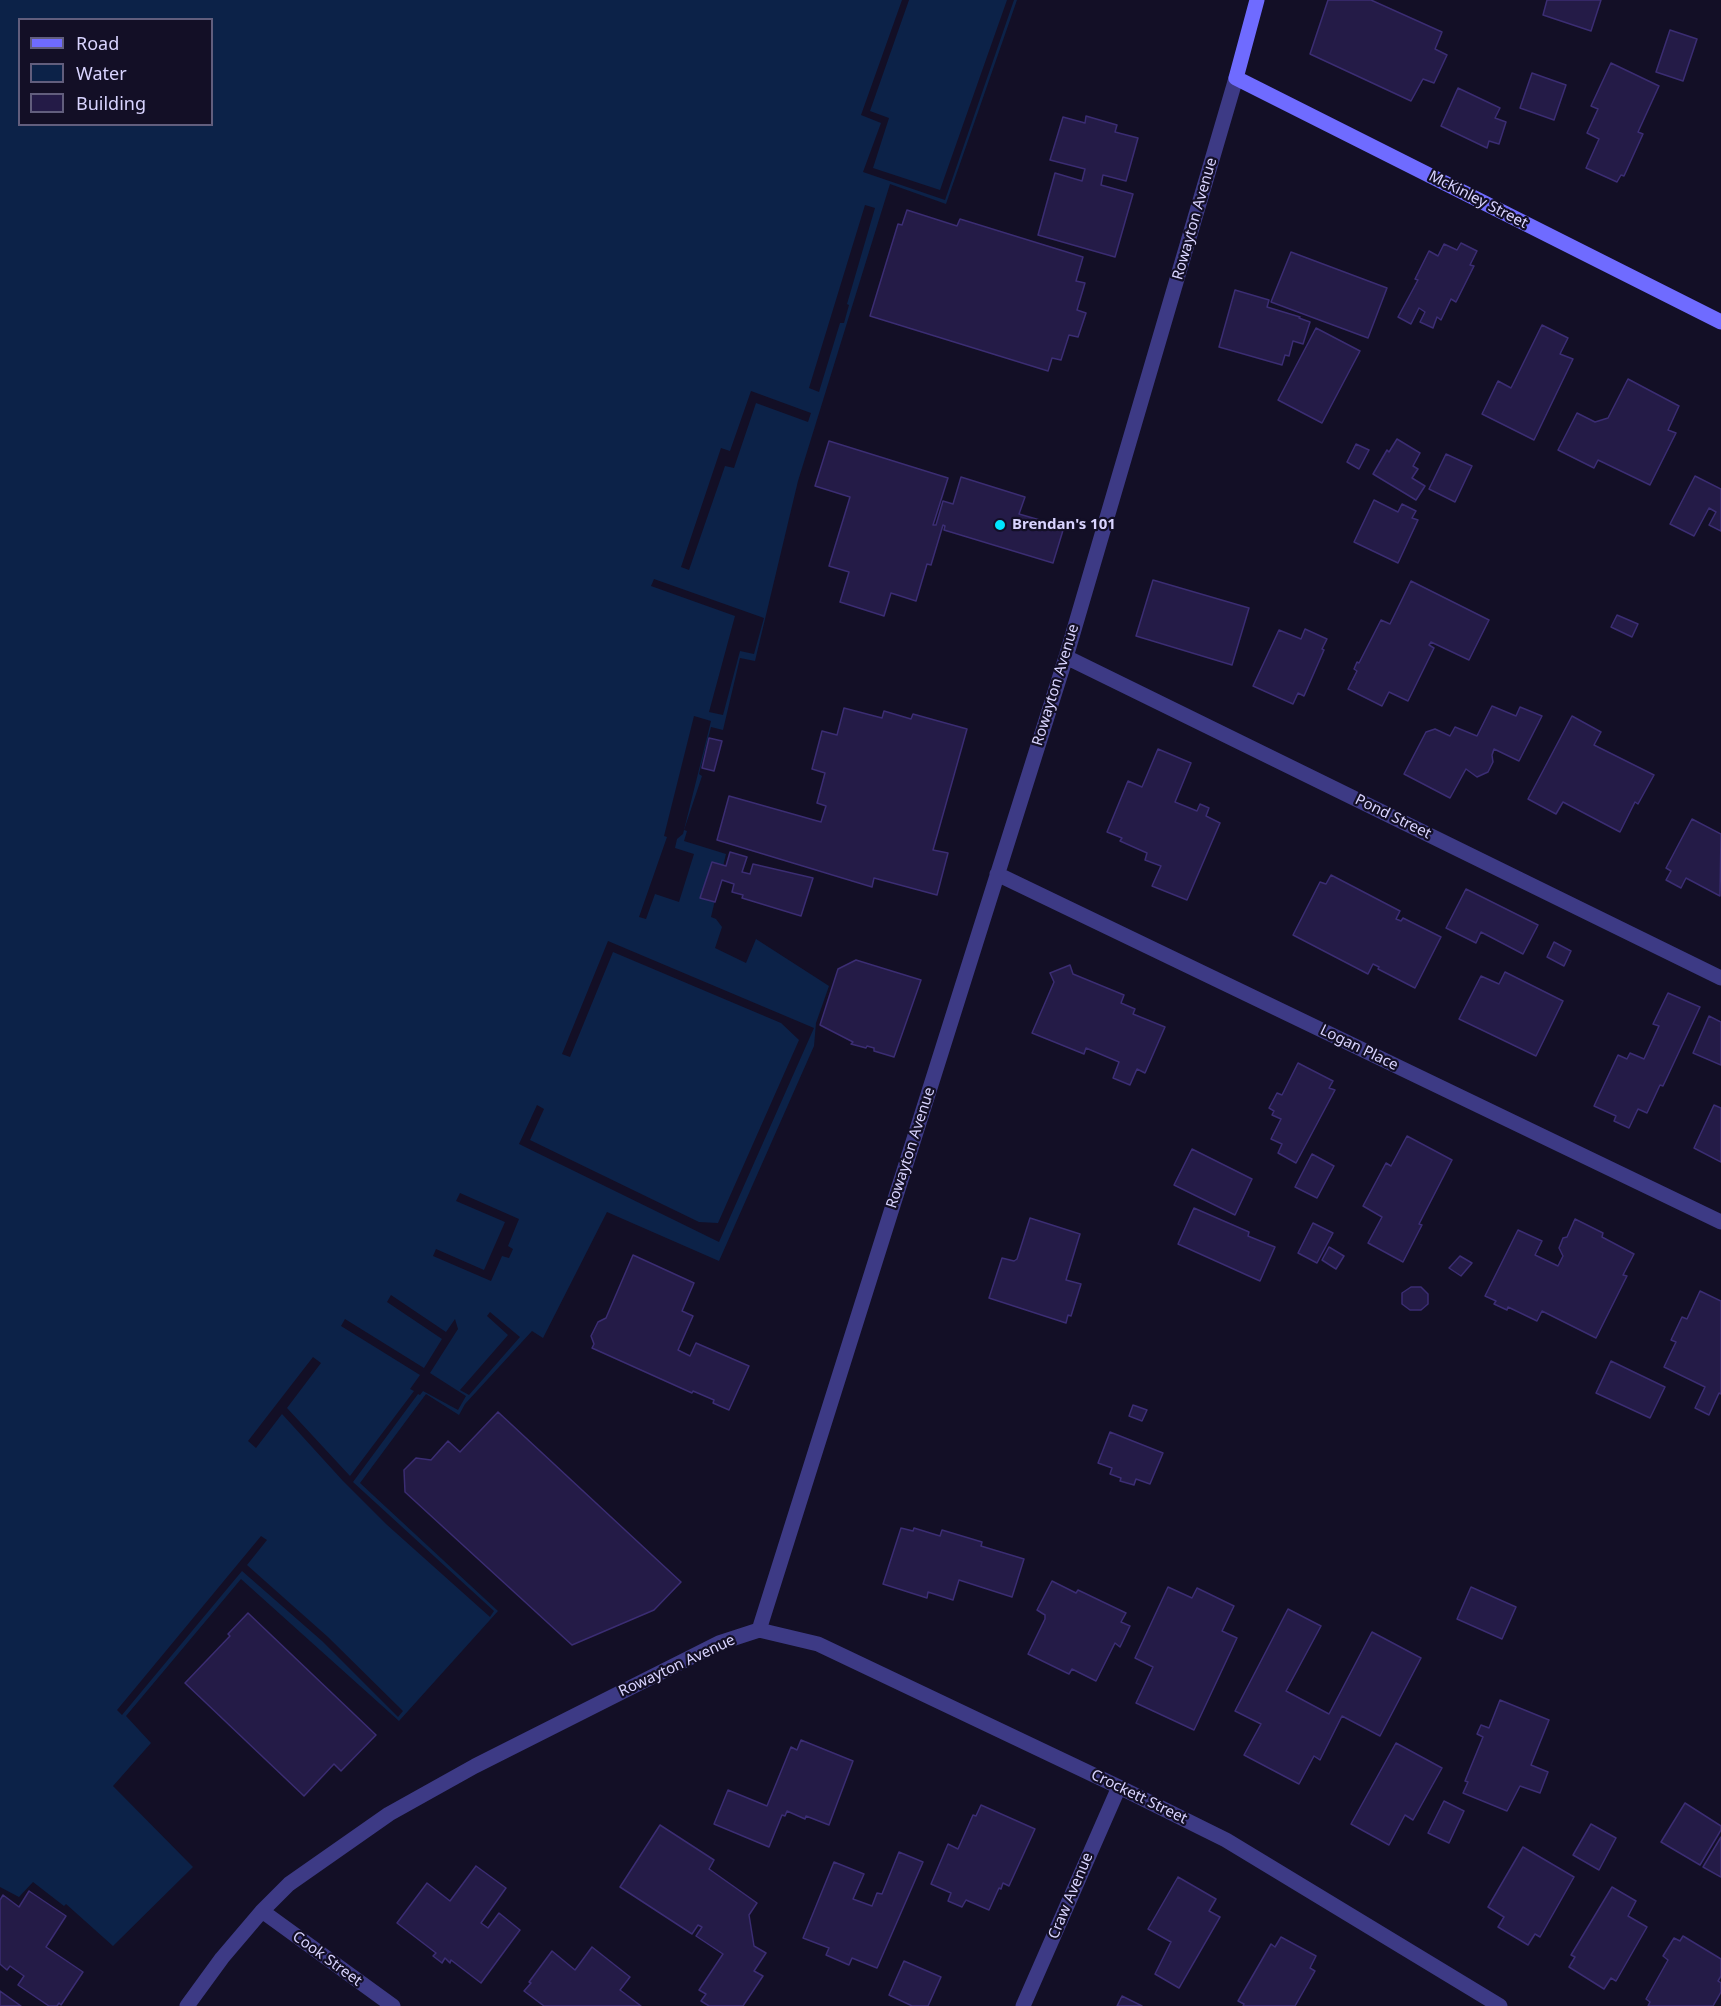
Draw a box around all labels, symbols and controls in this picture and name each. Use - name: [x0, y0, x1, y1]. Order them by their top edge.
- legend: [18, 18, 213, 126]
- text: Road: [76, 31, 119, 55]
- text: Water: [76, 61, 127, 85]
- text: Building: [76, 91, 146, 115]
- street label: Rowayton Avenue: [1169, 156, 1221, 282]
- street label: McKinley Street: [1425, 167, 1531, 233]
- place label: Brendan's 101: [1012, 516, 1116, 534]
- marker: Brendan's 101: [993, 518, 1007, 532]
- street label: Rowayton Avenue: [1029, 622, 1083, 748]
- street label: Pond Street: [1352, 791, 1434, 843]
- street label: Logan Place: [1317, 1021, 1401, 1075]
- street label: Rowayton Avenue: [883, 1085, 939, 1211]
- street label: Rowayton Avenue: [616, 1631, 738, 1701]
- street label: Crockett Street: [1088, 1766, 1190, 1828]
- street label: Craw Avenue: [1045, 1850, 1097, 1942]
- street label: Cook Street: [289, 1928, 365, 1990]

